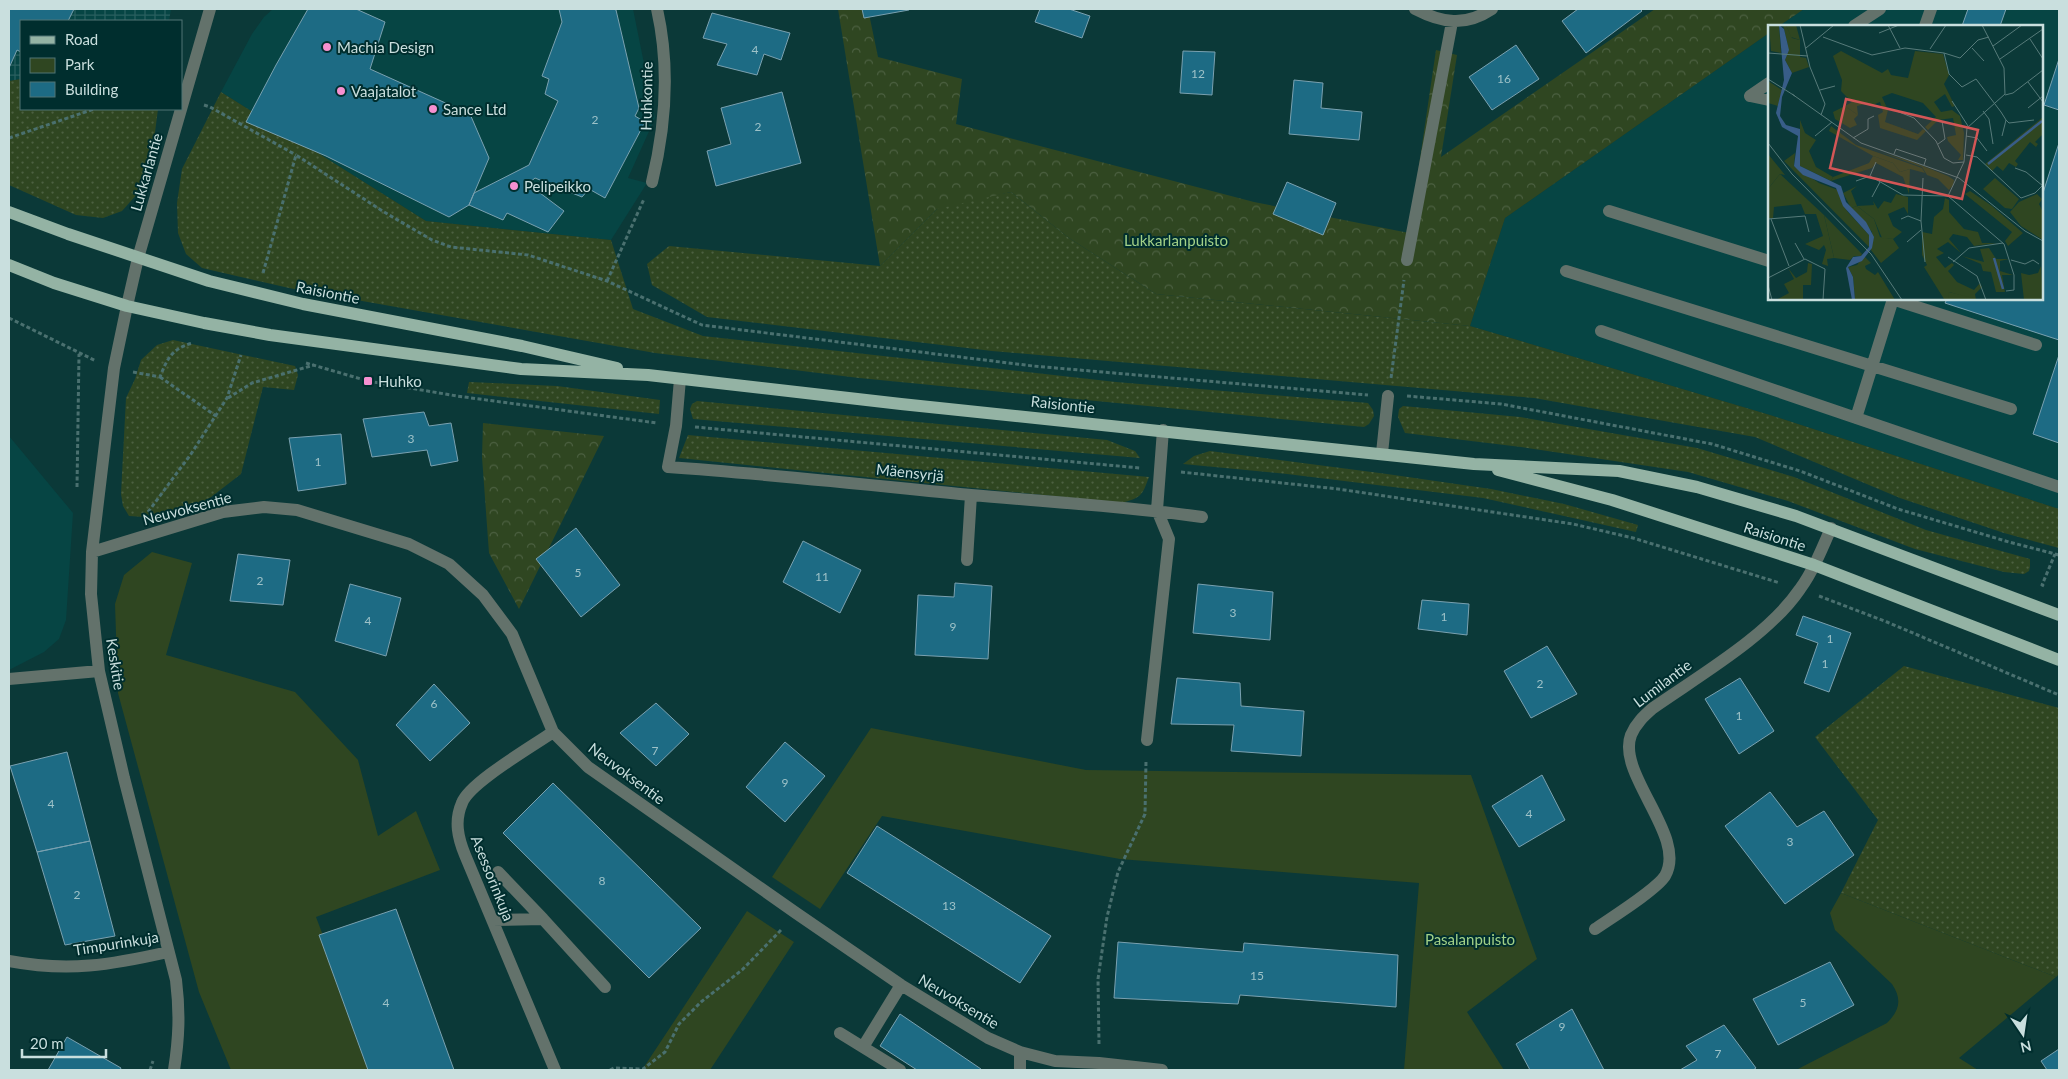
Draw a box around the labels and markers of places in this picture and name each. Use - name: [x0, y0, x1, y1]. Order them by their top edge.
- place label: Machia Design: [337, 38, 434, 56]
- marker: Machia Design: [321, 41, 333, 53]
- place label: Vaajatalot: [351, 82, 417, 100]
- marker: Vaajatalot: [335, 85, 347, 97]
- place label: Sance Ltd: [443, 100, 506, 118]
- marker: Sance Ltd: [427, 103, 439, 115]
- place label: Pelipeikko: [524, 177, 591, 195]
- marker: Pelipeikko: [508, 180, 520, 192]
- place label: Huhko: [378, 372, 422, 390]
- marker: Huhko: [362, 375, 374, 387]

